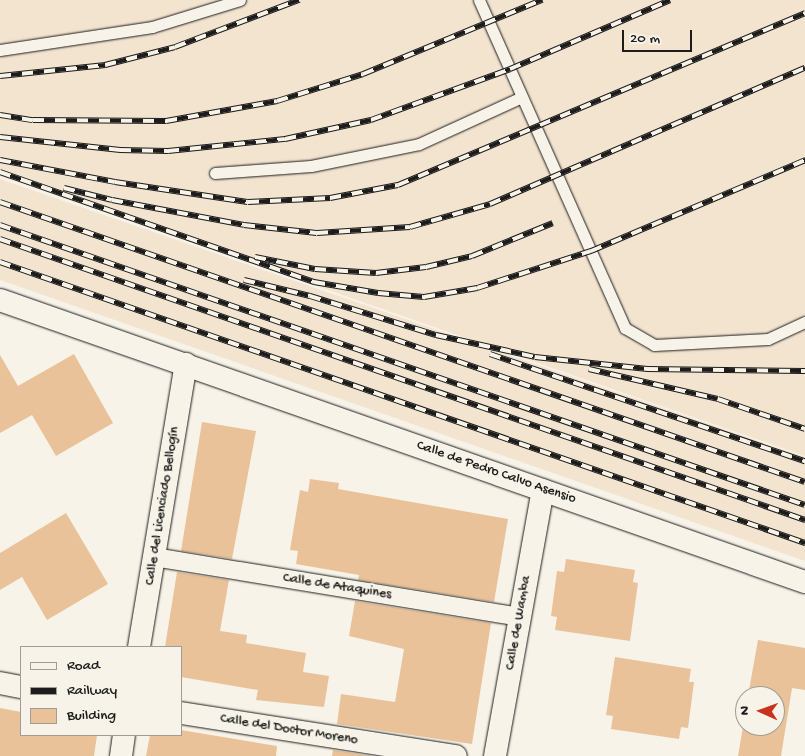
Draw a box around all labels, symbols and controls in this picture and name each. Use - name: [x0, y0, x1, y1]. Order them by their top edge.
- scale bar: [625, 20, 695, 52]
- text: 20 m: [630, 30, 660, 48]
- street label: Calle del Licenciado Bellogín: [142, 425, 184, 587]
- street label: Calle de Pedro Calvo Asensio: [414, 438, 578, 508]
- street label: Calle de Ataquines: [282, 570, 392, 604]
- street label: Calle de Wamba: [502, 574, 536, 672]
- legend: [20, 646, 182, 736]
- text: Road: [67, 657, 100, 675]
- text: Railway: [67, 682, 117, 700]
- north arrow: [735, 686, 785, 736]
- text: N: [737, 706, 754, 715]
- text: Building: [67, 707, 116, 725]
- street label: Calle del Doctor Moreno: [219, 711, 359, 749]

